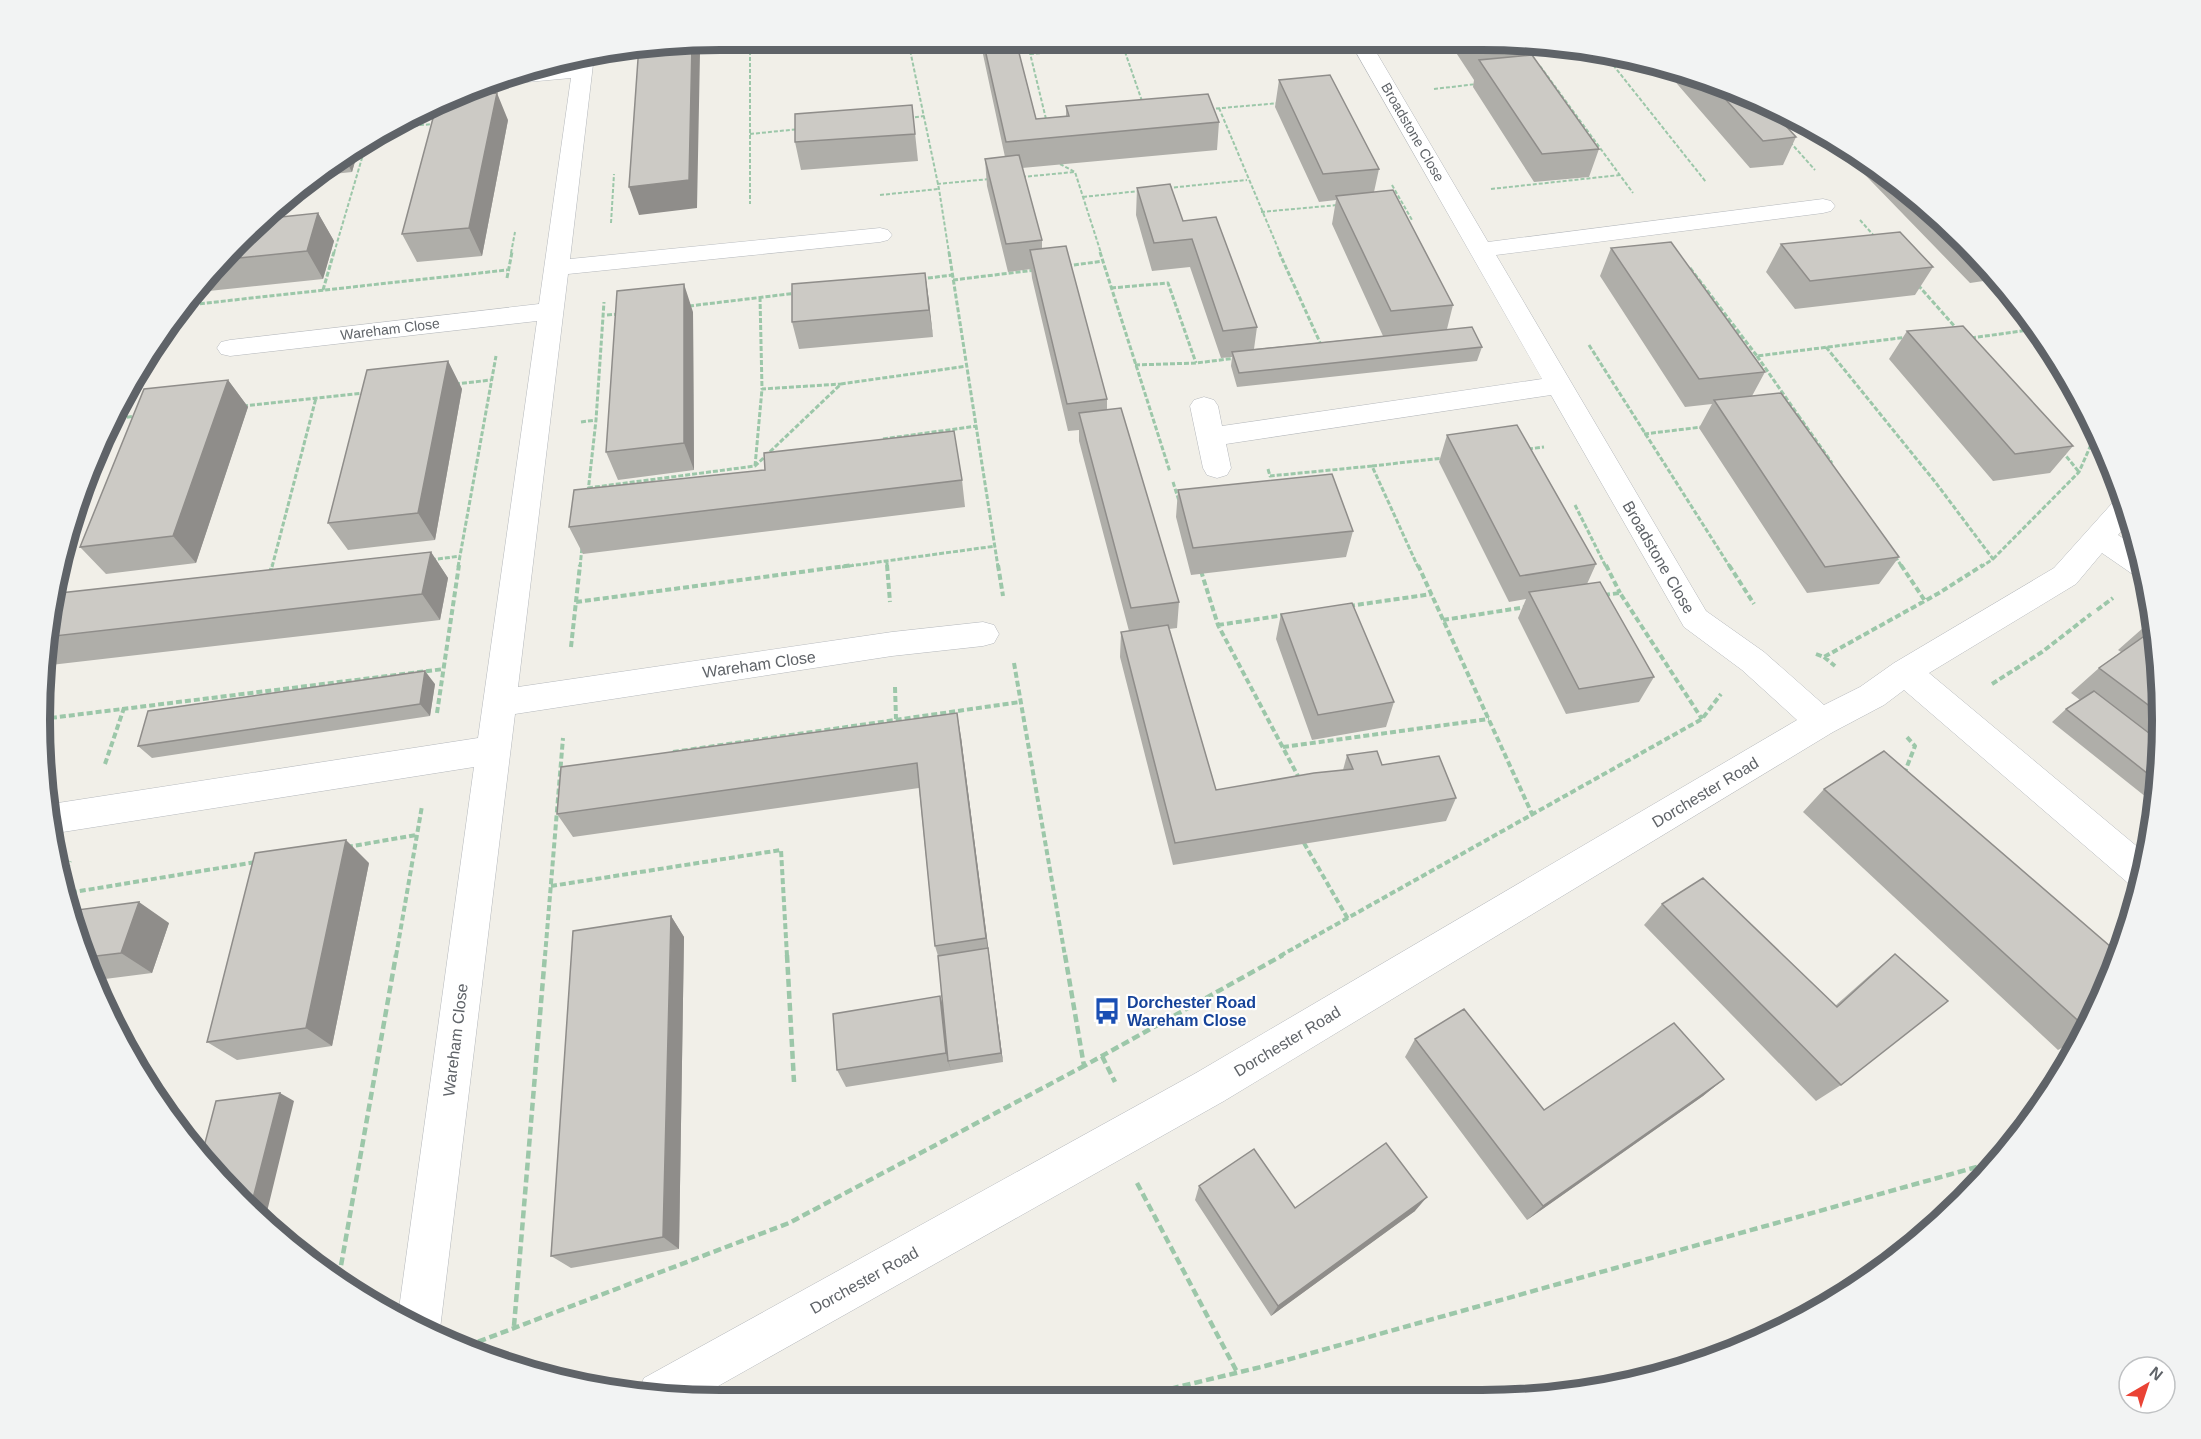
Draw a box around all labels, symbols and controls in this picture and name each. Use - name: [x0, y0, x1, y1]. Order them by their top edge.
- street label: Broadstone Close: [1378, 80, 1448, 184]
- street label: Wareham Close: [339, 315, 441, 343]
- street label: Broadstone Close: [1619, 498, 1698, 617]
- street label: Wareham Close: [701, 648, 817, 681]
- street label: Dorchester Road: [1649, 754, 1761, 831]
- street label: Wareham Close: [440, 982, 471, 1098]
- place label: Dorchester Road Wareham Close: [1127, 994, 1256, 1029]
- bus stop icon: Dorchester Road Wareham Close: [1092, 996, 1122, 1026]
- street label: Dorchester Road: [1231, 1003, 1343, 1080]
- street label: Dorchester Road: [807, 1244, 921, 1317]
- north arrow: [2117, 1355, 2177, 1415]
- text: N: [2146, 1363, 2166, 1384]

